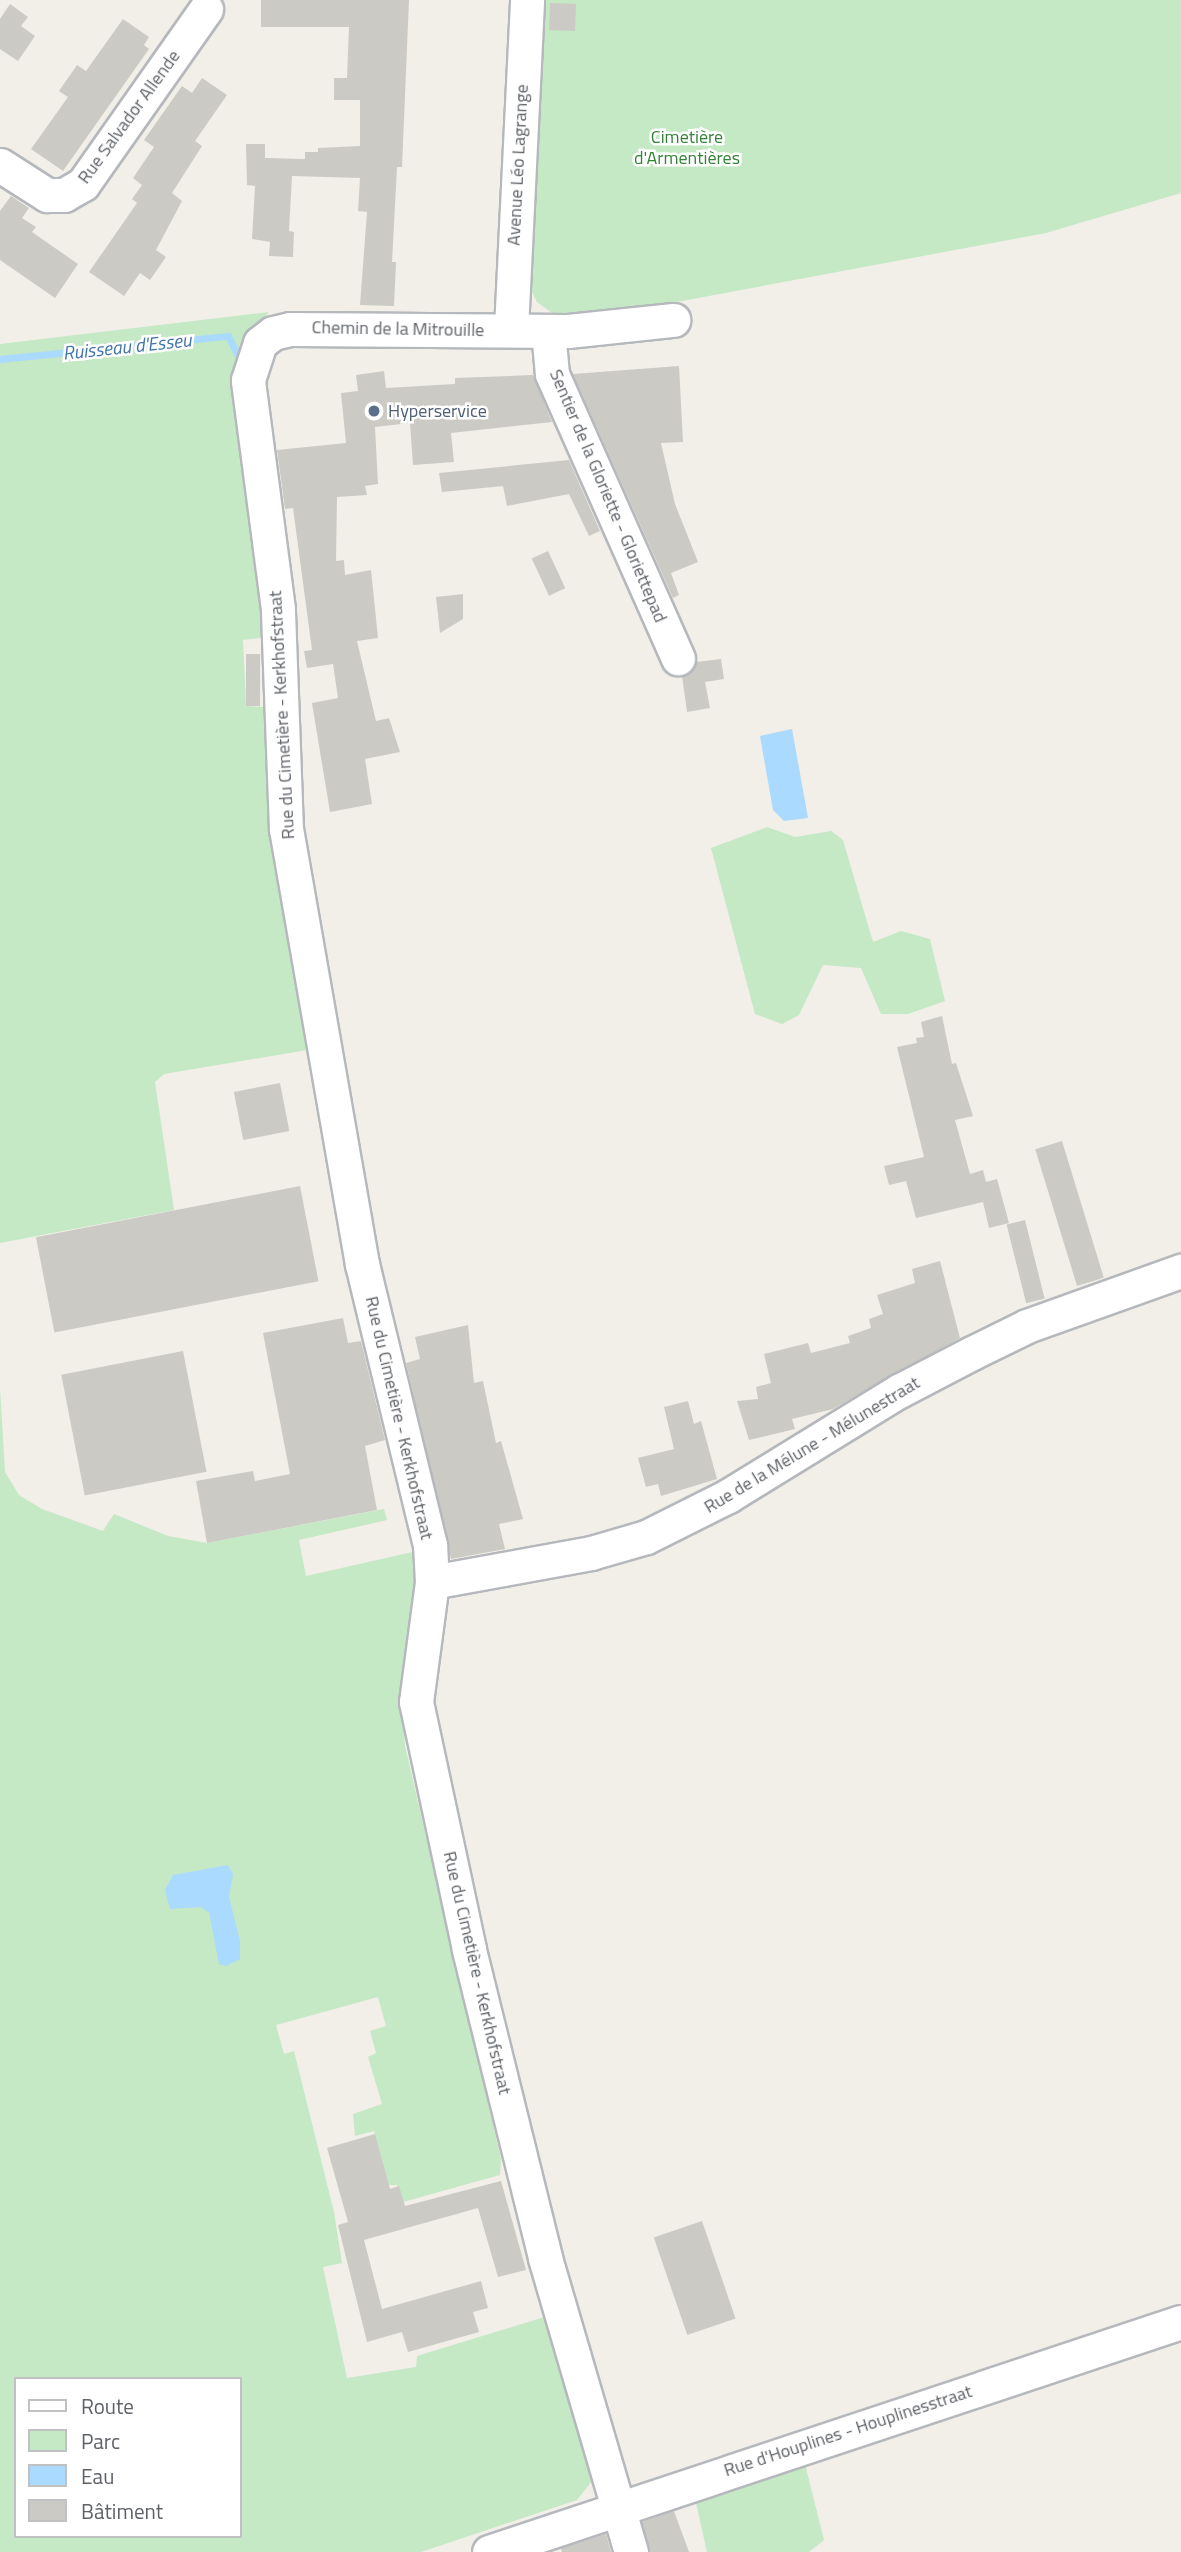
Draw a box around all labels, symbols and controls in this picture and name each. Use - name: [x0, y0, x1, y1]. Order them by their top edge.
- street label: Rue Salvador Allende: [73, 46, 185, 188]
- street label: Avenue Léo Lagrange: [503, 84, 533, 246]
- park label: Cimetière d'Armentières: [634, 127, 740, 170]
- street label: Chemin de la Mitrouille: [311, 317, 485, 341]
- water label: Ruisseau d'Esseu: [62, 328, 192, 364]
- street label: Sentier de la Gloriette - Gloriettepad: [545, 366, 671, 626]
- place label: Hyperservice: [388, 400, 487, 422]
- marker: Hyperservice: [366, 403, 382, 419]
- street label: Rue du Cimetière - Kerkhofstraat: [265, 590, 299, 840]
- street label: Rue du Cimetière - Kerkhofstraat: [360, 1294, 438, 1542]
- street label: Rue de la Mélune - Mélunestraat: [700, 1372, 924, 1518]
- street label: Rue du Cimetière - Kerkhofstraat: [438, 1849, 516, 2097]
- legend: [14, 2377, 242, 2538]
- street label: Rue d'Houplines - Houplinesstraat: [721, 2381, 975, 2481]
- text: Route: [81, 2390, 134, 2422]
- text: Parc: [81, 2425, 120, 2457]
- text: Eau: [81, 2460, 114, 2492]
- text: Bâtiment: [81, 2495, 163, 2527]

